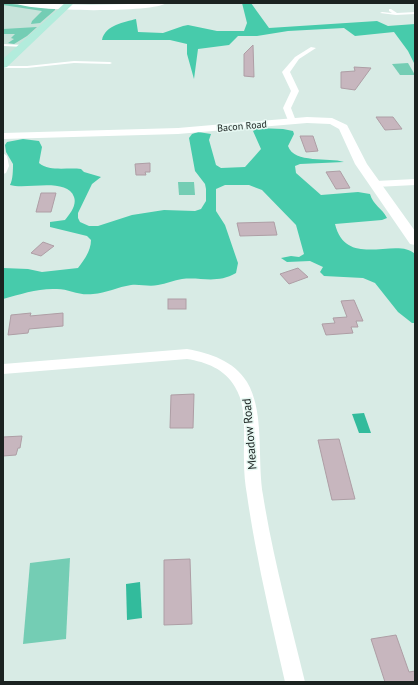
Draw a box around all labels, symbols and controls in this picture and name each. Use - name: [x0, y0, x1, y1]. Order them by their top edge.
- street label: Bacon Road: [217, 117, 267, 135]
- street label: Meadow Road: [238, 398, 260, 470]

